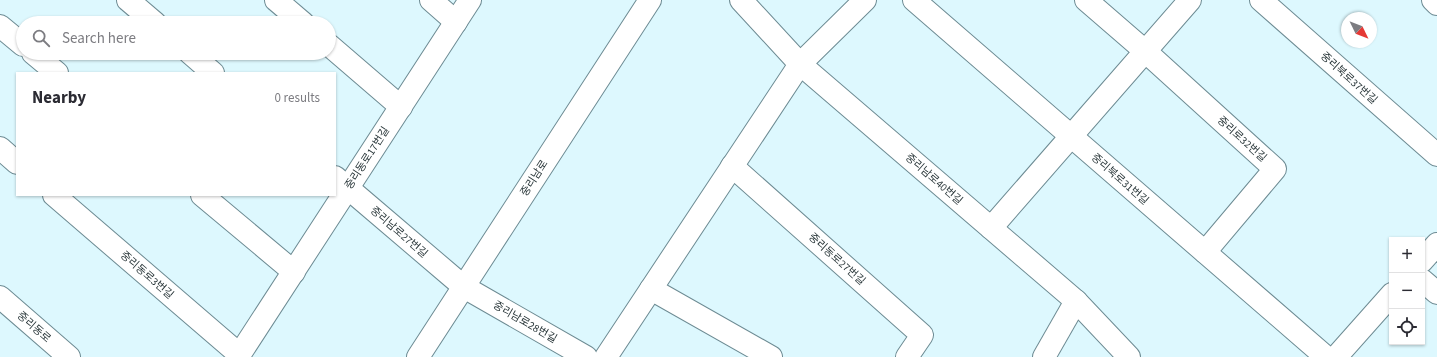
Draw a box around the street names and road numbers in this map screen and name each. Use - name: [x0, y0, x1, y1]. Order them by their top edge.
- street label: 중리북로37번길: [1317, 48, 1381, 108]
- street label: 중리로32번길: [1214, 113, 1270, 165]
- street label: 중리동로17번길: [341, 124, 393, 192]
- street label: 중리남로40번길: [902, 150, 966, 208]
- street label: 중리북로31번길: [1088, 150, 1152, 208]
- street label: 중리남로: [517, 157, 551, 199]
- street label: 중리남로27번길: [367, 203, 431, 261]
- street label: 중리동로27번길: [805, 229, 869, 289]
- street label: 중리동로3번길: [117, 248, 177, 302]
- street label: 중리남로28번길: [490, 298, 560, 346]
- street label: 중리동로: [14, 308, 54, 346]

